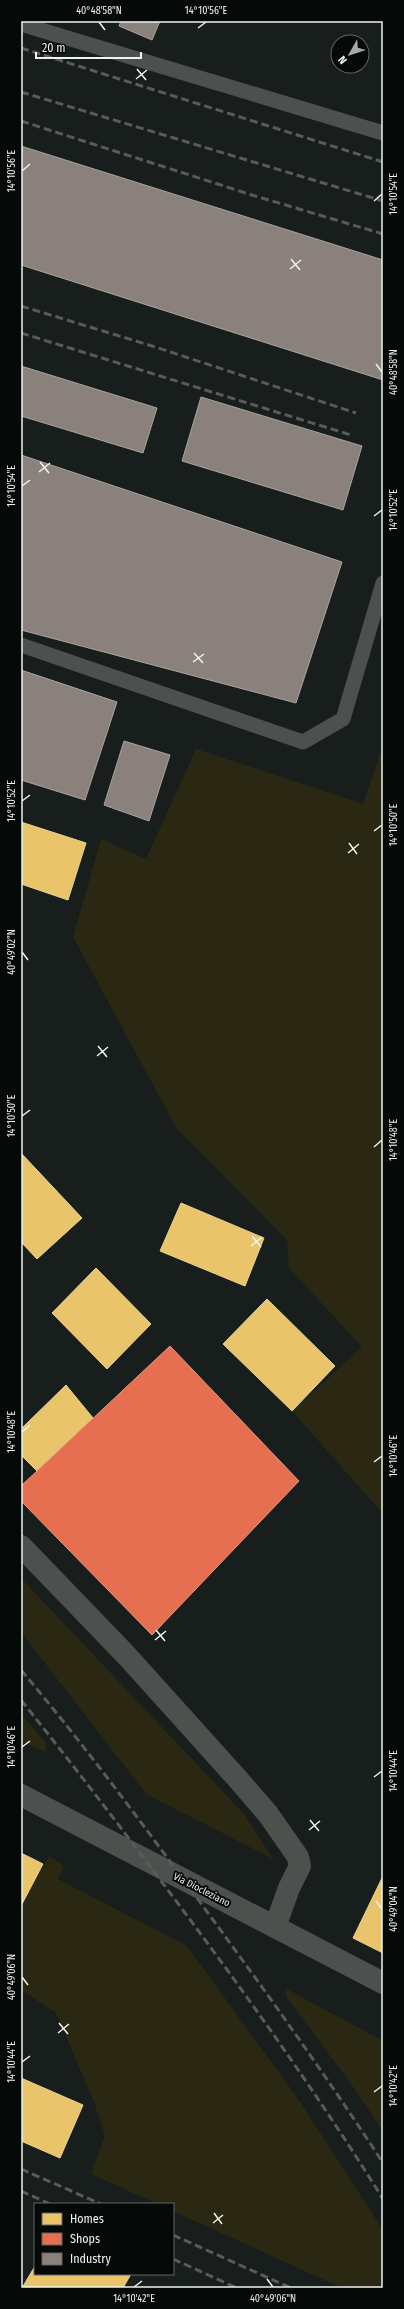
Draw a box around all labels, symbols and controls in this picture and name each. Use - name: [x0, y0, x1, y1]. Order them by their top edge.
- text: 40°48'58"N: [76, 5, 122, 17]
- text: 14°10'56"E: [185, 5, 227, 17]
- scale bar: [36, 34, 141, 60]
- north arrow: [330, 34, 370, 74]
- text: 20 m: [42, 41, 66, 55]
- text: N: [335, 53, 350, 67]
- text: 14°10'56"E: [6, 150, 18, 192]
- text: 14°10'54"E: [388, 173, 400, 215]
- text: 40°48'58"N: [388, 349, 400, 395]
- text: 14°10'54"E: [6, 465, 18, 507]
- text: 14°10'52"E: [388, 489, 400, 531]
- text: 14°10'52"E: [6, 780, 18, 822]
- text: 14°10'50"E: [388, 803, 400, 846]
- text: 40°49'02"N: [6, 929, 18, 975]
- text: 14°10'50"E: [6, 1094, 18, 1137]
- text: 14°10'48"E: [388, 1119, 400, 1161]
- text: 14°10'48"E: [6, 1411, 18, 1453]
- text: 14°10'46"E: [388, 1435, 400, 1477]
- text: 14°10'46"E: [6, 1726, 18, 1768]
- text: 14°10'44"E: [388, 1750, 400, 1792]
- street label: Via Diocleziano: [171, 1870, 232, 1909]
- text: 40°49'04"N: [388, 1886, 400, 1932]
- text: 40°49'06"N: [6, 1954, 18, 2000]
- text: 14°10'44"E: [6, 2041, 18, 2083]
- text: 14°10'42"E: [388, 2065, 400, 2107]
- legend: [34, 2203, 174, 2275]
- text: Homes: [70, 2212, 104, 2226]
- text: Shops: [70, 2232, 100, 2246]
- text: Industry: [70, 2252, 111, 2266]
- text: 14°10'42"E: [113, 2293, 155, 2305]
- text: 40°49'06"N: [250, 2293, 296, 2305]

